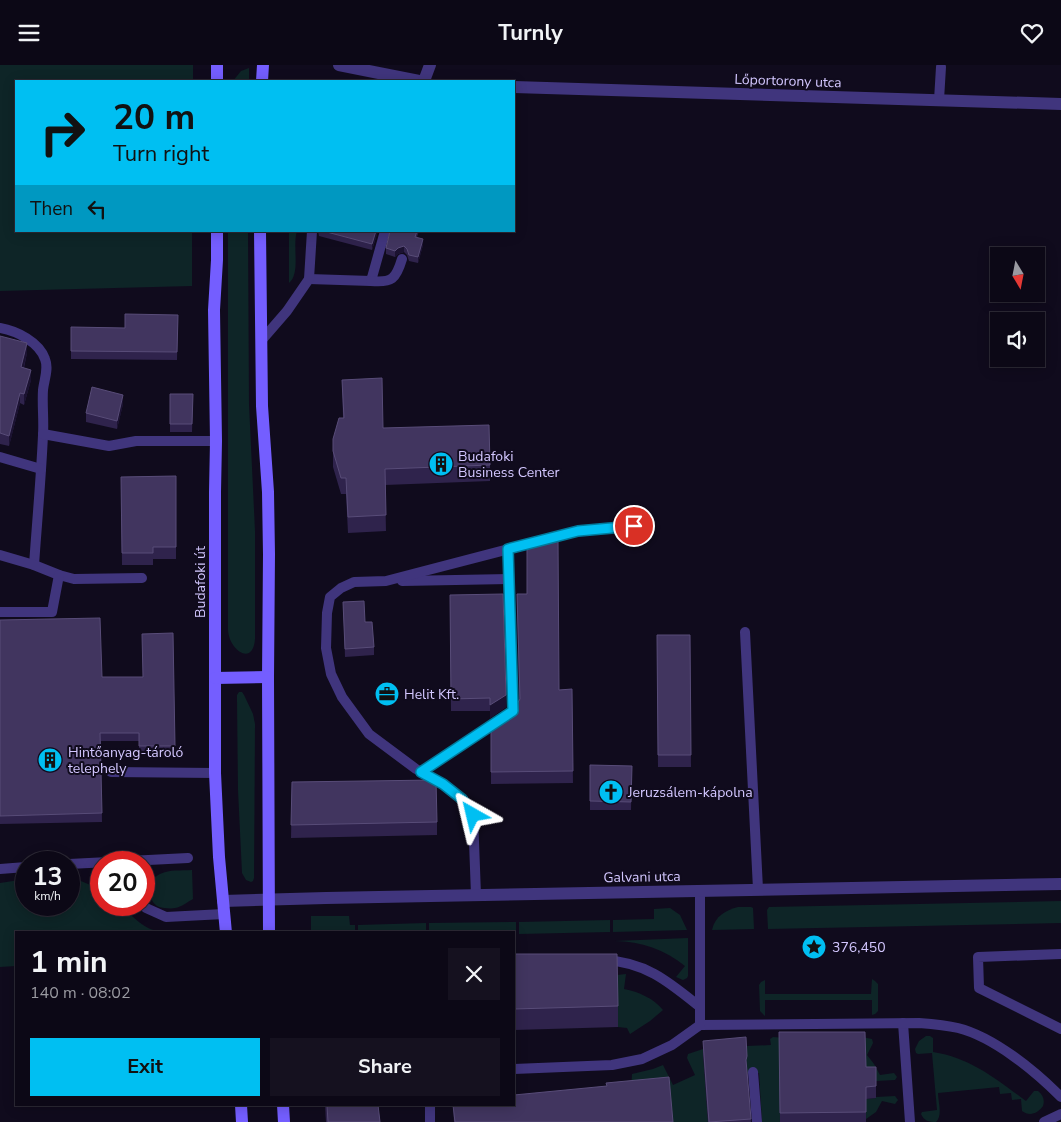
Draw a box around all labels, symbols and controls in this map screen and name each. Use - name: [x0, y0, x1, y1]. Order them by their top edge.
- text: Turnly: [498, 18, 563, 48]
- icon: menu: [15, 19, 43, 47]
- icon: heart: [1018, 19, 1046, 47]
- street label: Lőportorony utca: [734, 70, 842, 92]
- text: 20 m: [113, 94, 195, 141]
- icon: right: [30, 100, 95, 165]
- text: Turn right: [113, 139, 209, 169]
- icon: left: [83, 195, 111, 223]
- text: Then: [30, 196, 73, 222]
- north arrow: [990, 247, 1045, 303]
- map controls: [990, 247, 1045, 367]
- button: sound: [990, 312, 1045, 367]
- place label: Budafoki Business Center: [458, 447, 559, 482]
- building icon: Budafoki Business Center: [428, 451, 454, 477]
- pin: [613, 505, 655, 547]
- icon: arrive: [620, 512, 648, 540]
- street label: Budafoki út: [191, 546, 210, 618]
- office icon: Helit Kft.: [374, 681, 400, 707]
- place label: Helit Kft.: [404, 685, 459, 704]
- place label: Hintőanyag-tároló telephely: [68, 743, 183, 778]
- building icon: Hintőanyag-tároló telephely: [37, 747, 63, 773]
- church icon: Jeruzsálem-kápolna: [598, 779, 624, 805]
- place label: Jeruzsálem-kápolna: [627, 783, 753, 802]
- position arrow: [446, 788, 498, 840]
- speed limit sign: 20: [90, 851, 155, 916]
- text: 13: [32, 860, 63, 894]
- street label: Galvani utca: [603, 867, 681, 887]
- text: km/h: [34, 888, 61, 904]
- place icon: 376,450: [801, 934, 827, 960]
- place label: 376,450: [832, 938, 886, 957]
- text: 1 min: [30, 942, 108, 983]
- button: close: [448, 948, 500, 1000]
- text: 140 m · 08:02: [30, 982, 131, 1004]
- button: Exit: [30, 1038, 260, 1096]
- button: Share: [270, 1038, 500, 1096]

